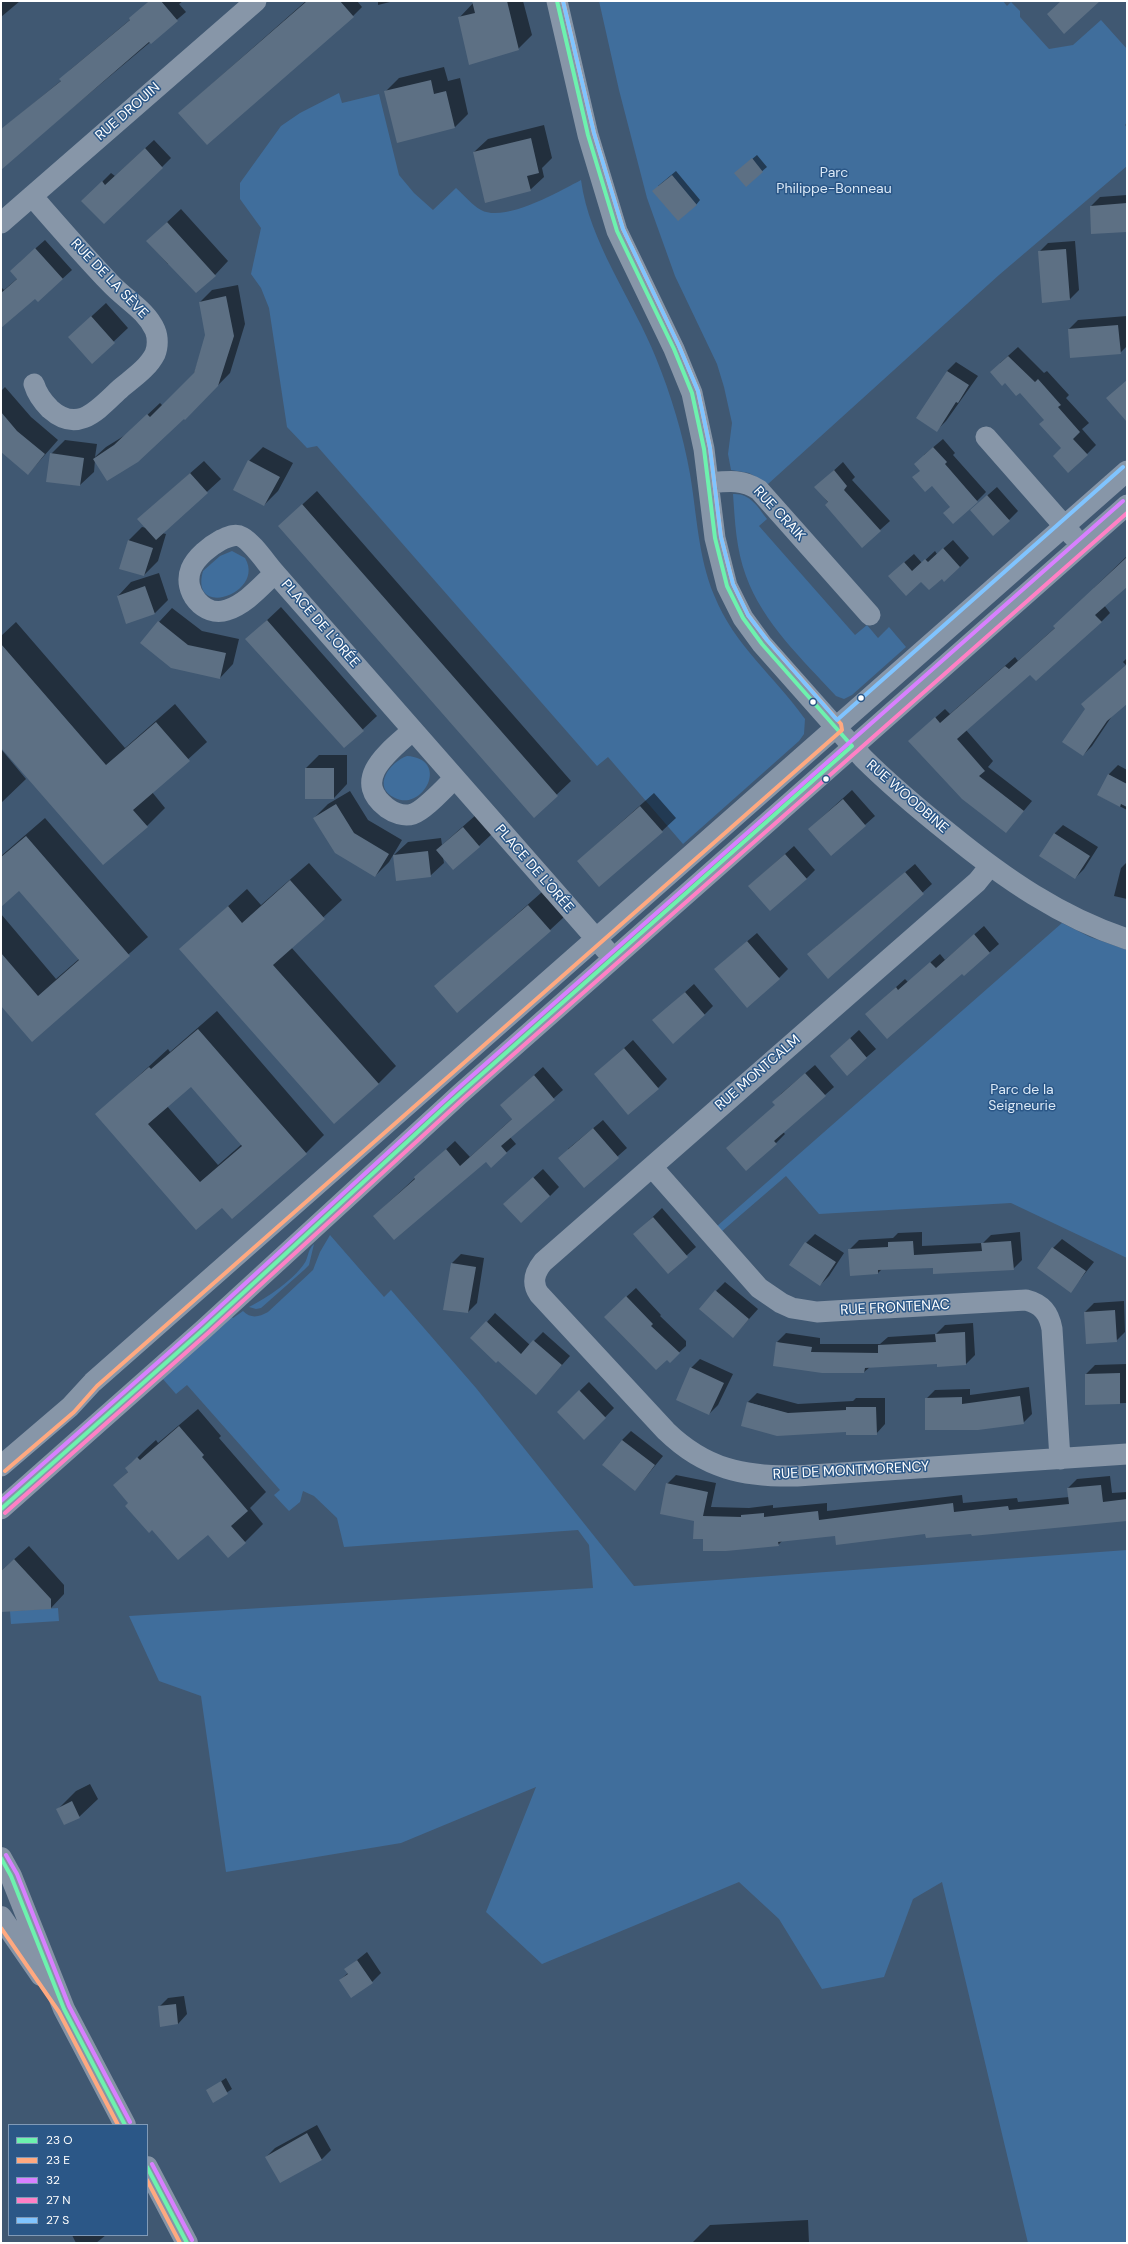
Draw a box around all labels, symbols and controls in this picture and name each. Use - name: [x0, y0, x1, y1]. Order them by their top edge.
- street label: RUE DROUIN: [92, 79, 164, 145]
- park label: Parc Philippe-Bonneau: [776, 165, 892, 198]
- street label: RUE DE LA SÈVE: [67, 236, 151, 322]
- street label: RUE CRAIK: [750, 483, 808, 545]
- street label: PLACE DE L'ORÉE: [277, 577, 363, 671]
- unlabelled marker: [856, 693, 866, 703]
- unlabelled marker: [808, 697, 818, 707]
- street label: RUE WOODBINE: [863, 757, 951, 837]
- unlabelled marker: [821, 774, 831, 784]
- street label: PLACE DE L'ORÉE: [491, 822, 577, 916]
- street label: RUE MONTCALM: [712, 1032, 804, 1114]
- park label: Parc de la Seigneurie: [988, 1082, 1056, 1114]
- street label: RUE FRONTENAC: [840, 1297, 950, 1319]
- street label: RUE DE MONTMORENCY: [772, 1459, 930, 1483]
- legend: [8, 2124, 148, 2236]
- text: 23 O: [46, 2132, 72, 2148]
- text: 23 E: [46, 2152, 70, 2168]
- text: 32: [46, 2172, 60, 2188]
- text: 27 N: [46, 2192, 71, 2208]
- text: 27 S: [46, 2212, 69, 2228]

